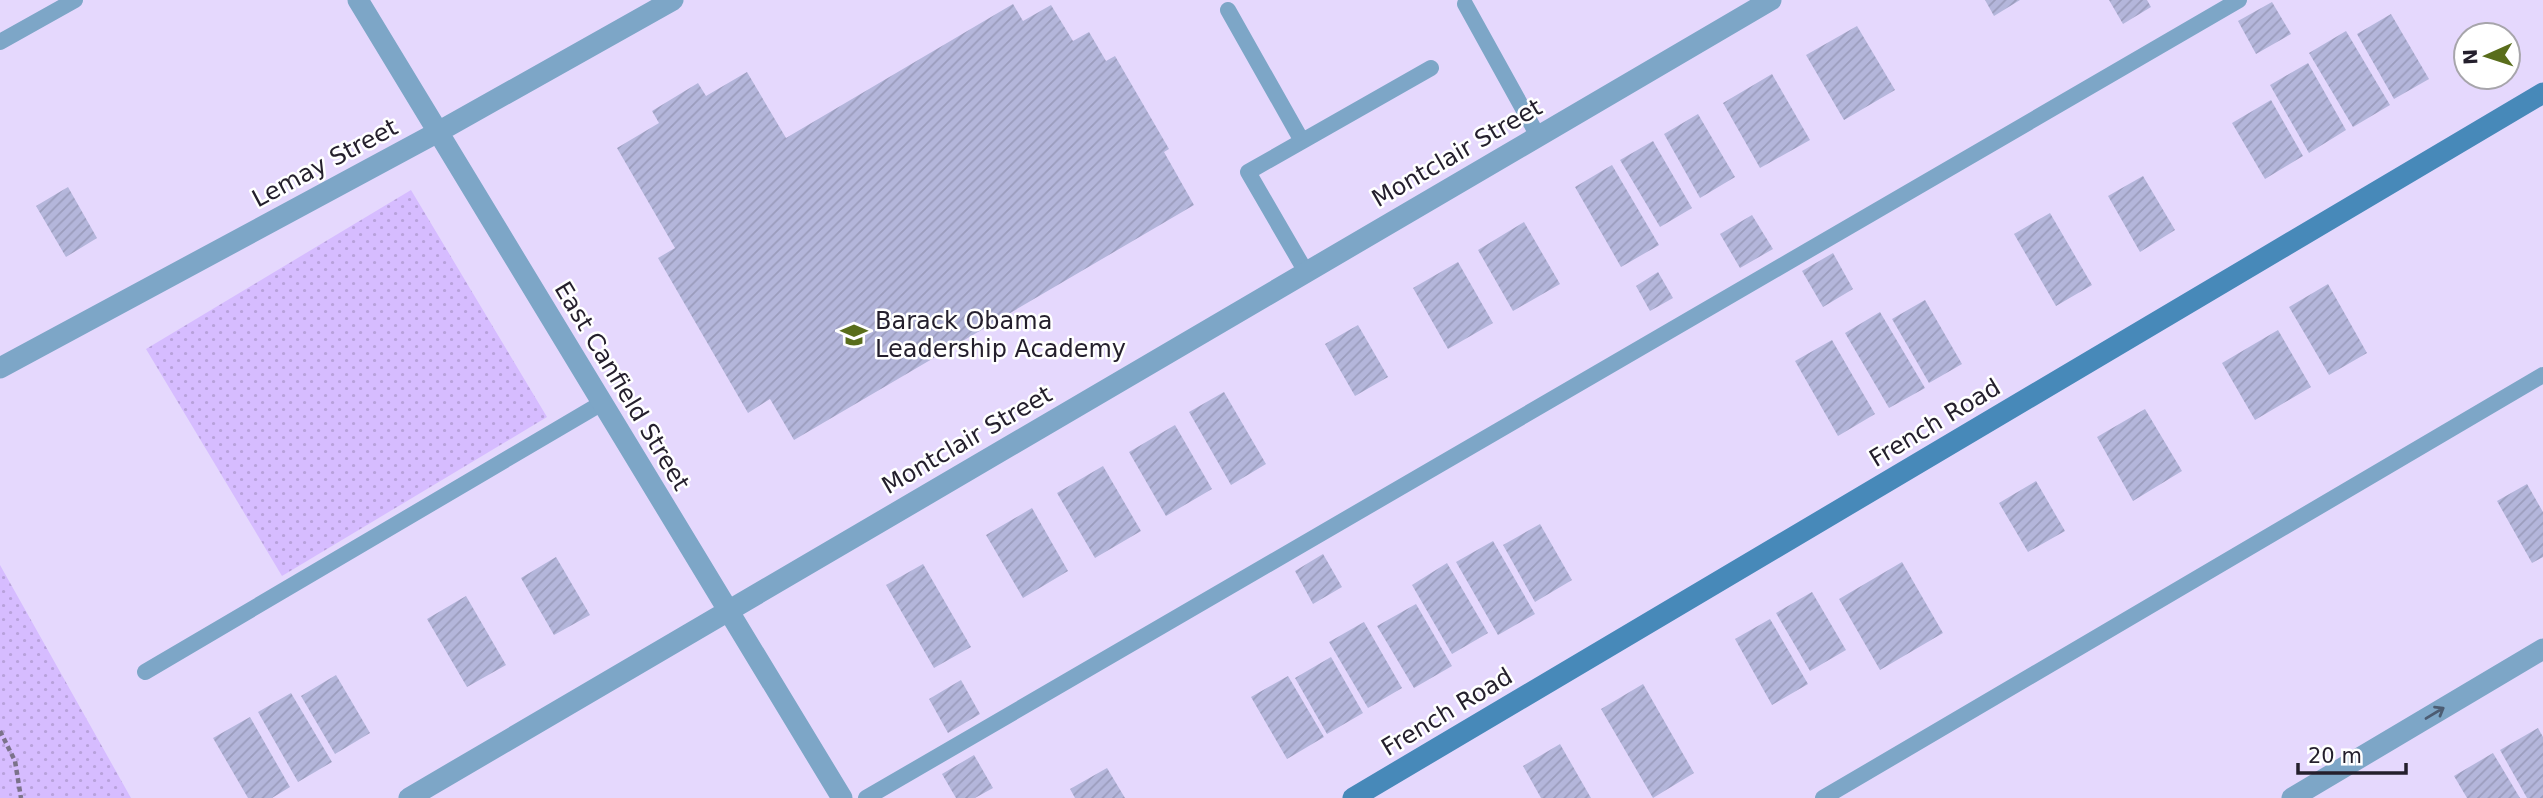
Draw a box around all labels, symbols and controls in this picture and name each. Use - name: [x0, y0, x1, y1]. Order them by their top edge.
- north arrow: [2452, 21, 2522, 91]
- text: N: [2459, 48, 2481, 65]
- street label: Montclair Street: [1367, 93, 1547, 213]
- street label: Lemay Street: [248, 113, 402, 213]
- street label: East Canfield Street: [549, 277, 695, 495]
- place label: Barack Obama Leadership Academy: [875, 307, 1126, 363]
- school or university icon: Barack Obama Leadership Academy: [839, 320, 869, 350]
- street label: French Road: [1865, 373, 2005, 473]
- street label: Montclair Street: [877, 380, 1057, 500]
- street label: French Road: [1377, 662, 1517, 762]
- one-way arrow: [2424, 706, 2445, 719]
- scale bar: [2298, 732, 2406, 776]
- text: 20 m: [2308, 744, 2362, 768]

